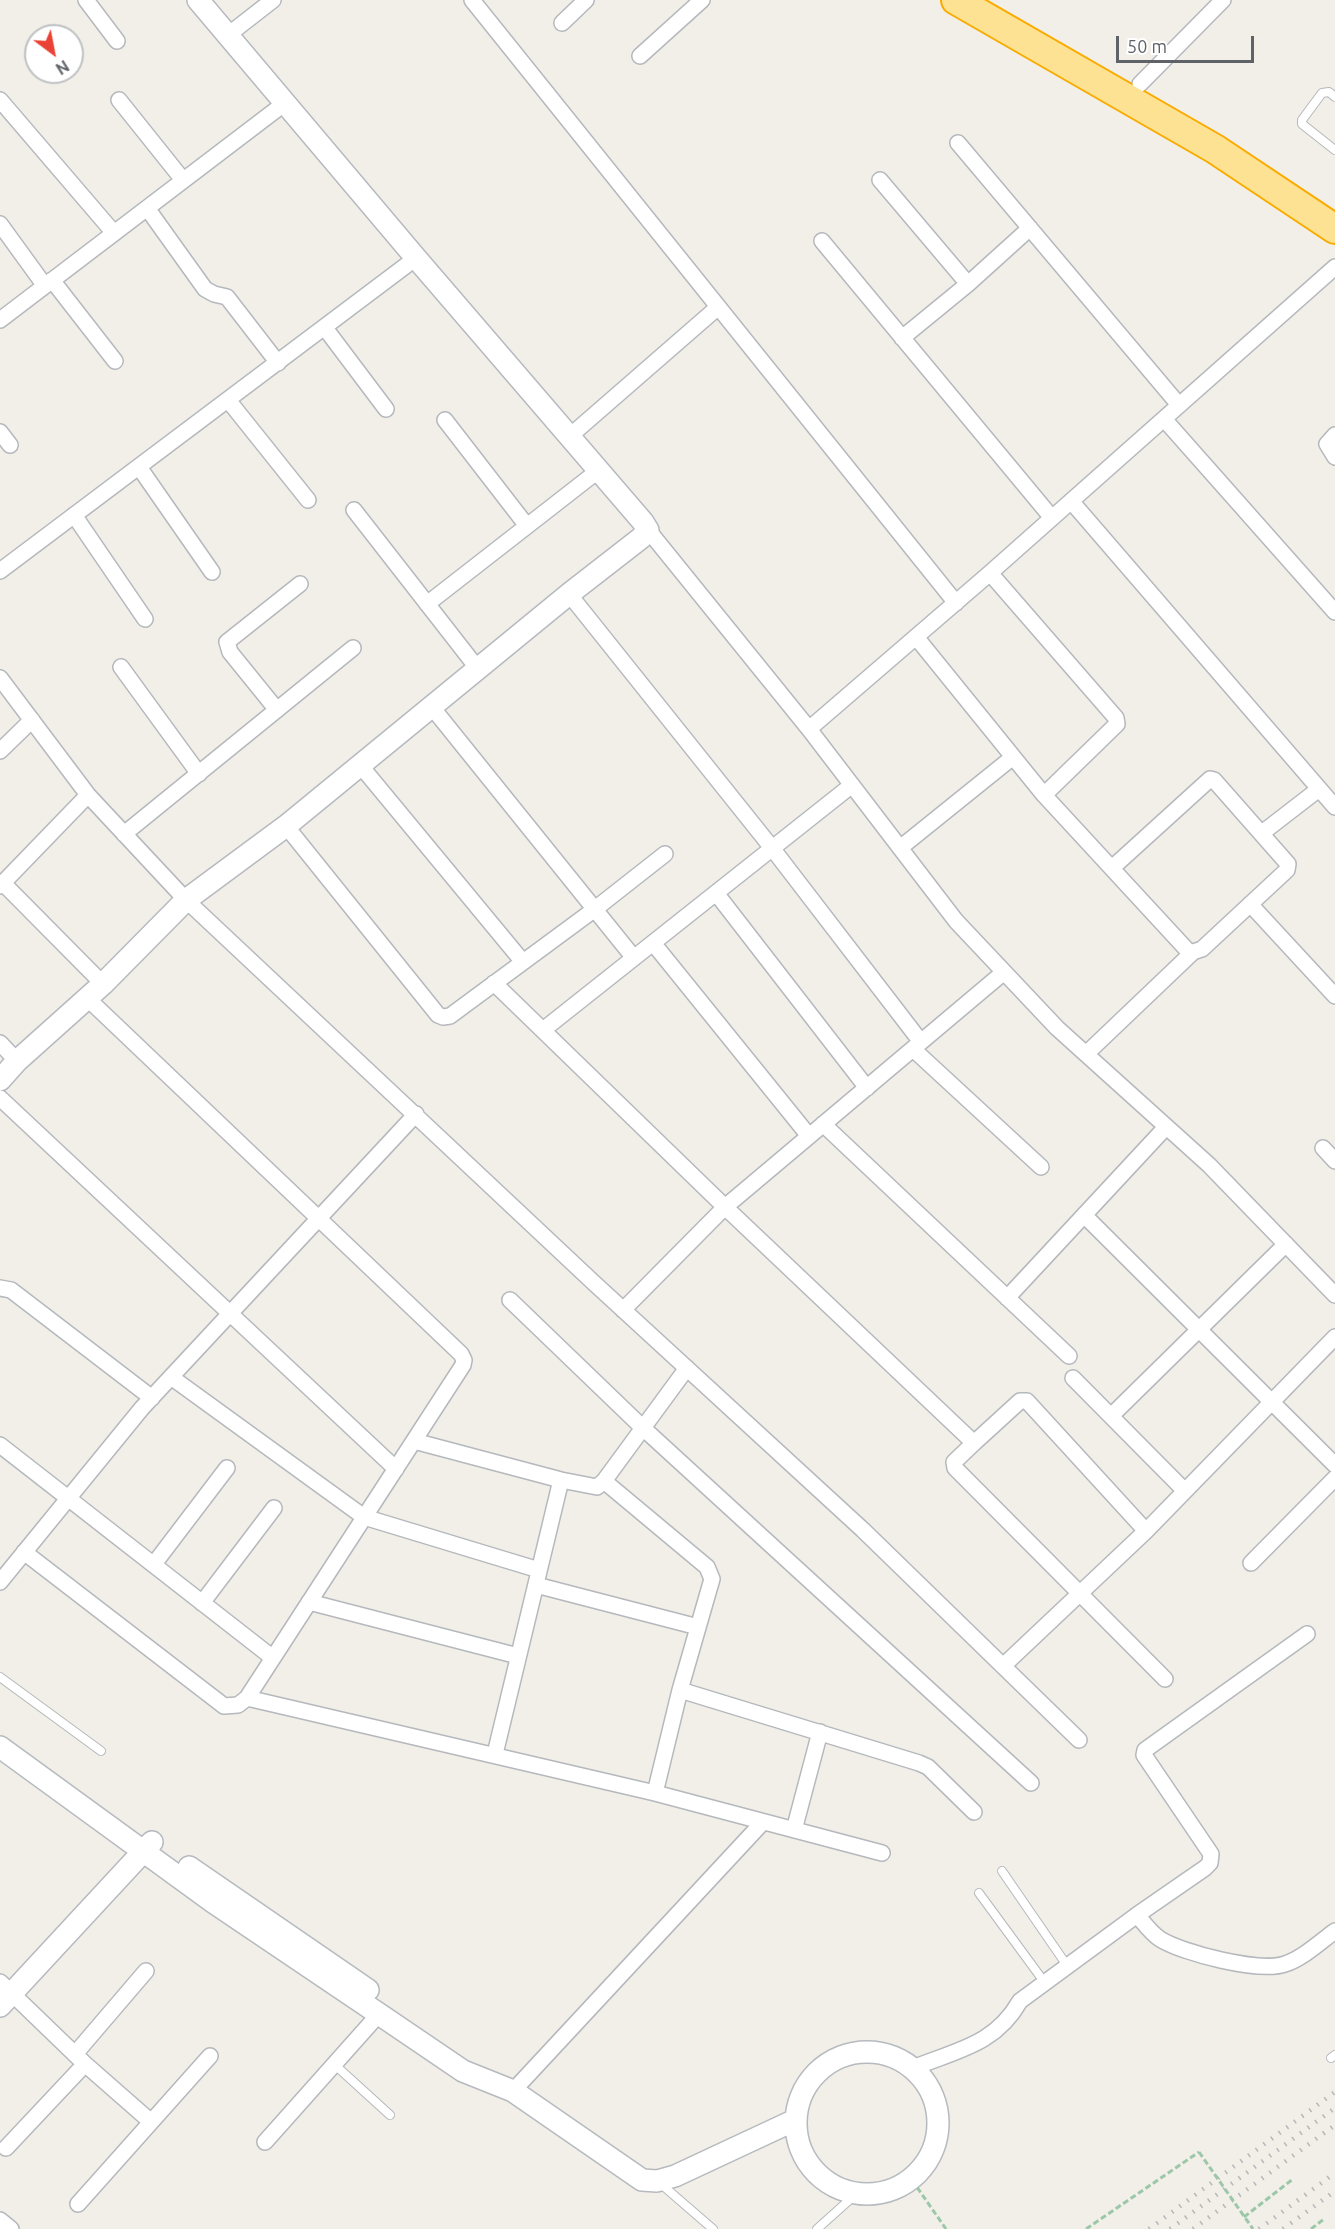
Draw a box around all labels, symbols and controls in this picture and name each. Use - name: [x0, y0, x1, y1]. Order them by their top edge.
- north arrow: [24, 24, 84, 84]
- scale bar: [1119, 24, 1257, 62]
- text: 50 m: [1127, 36, 1167, 56]
- text: N: [53, 57, 72, 78]

